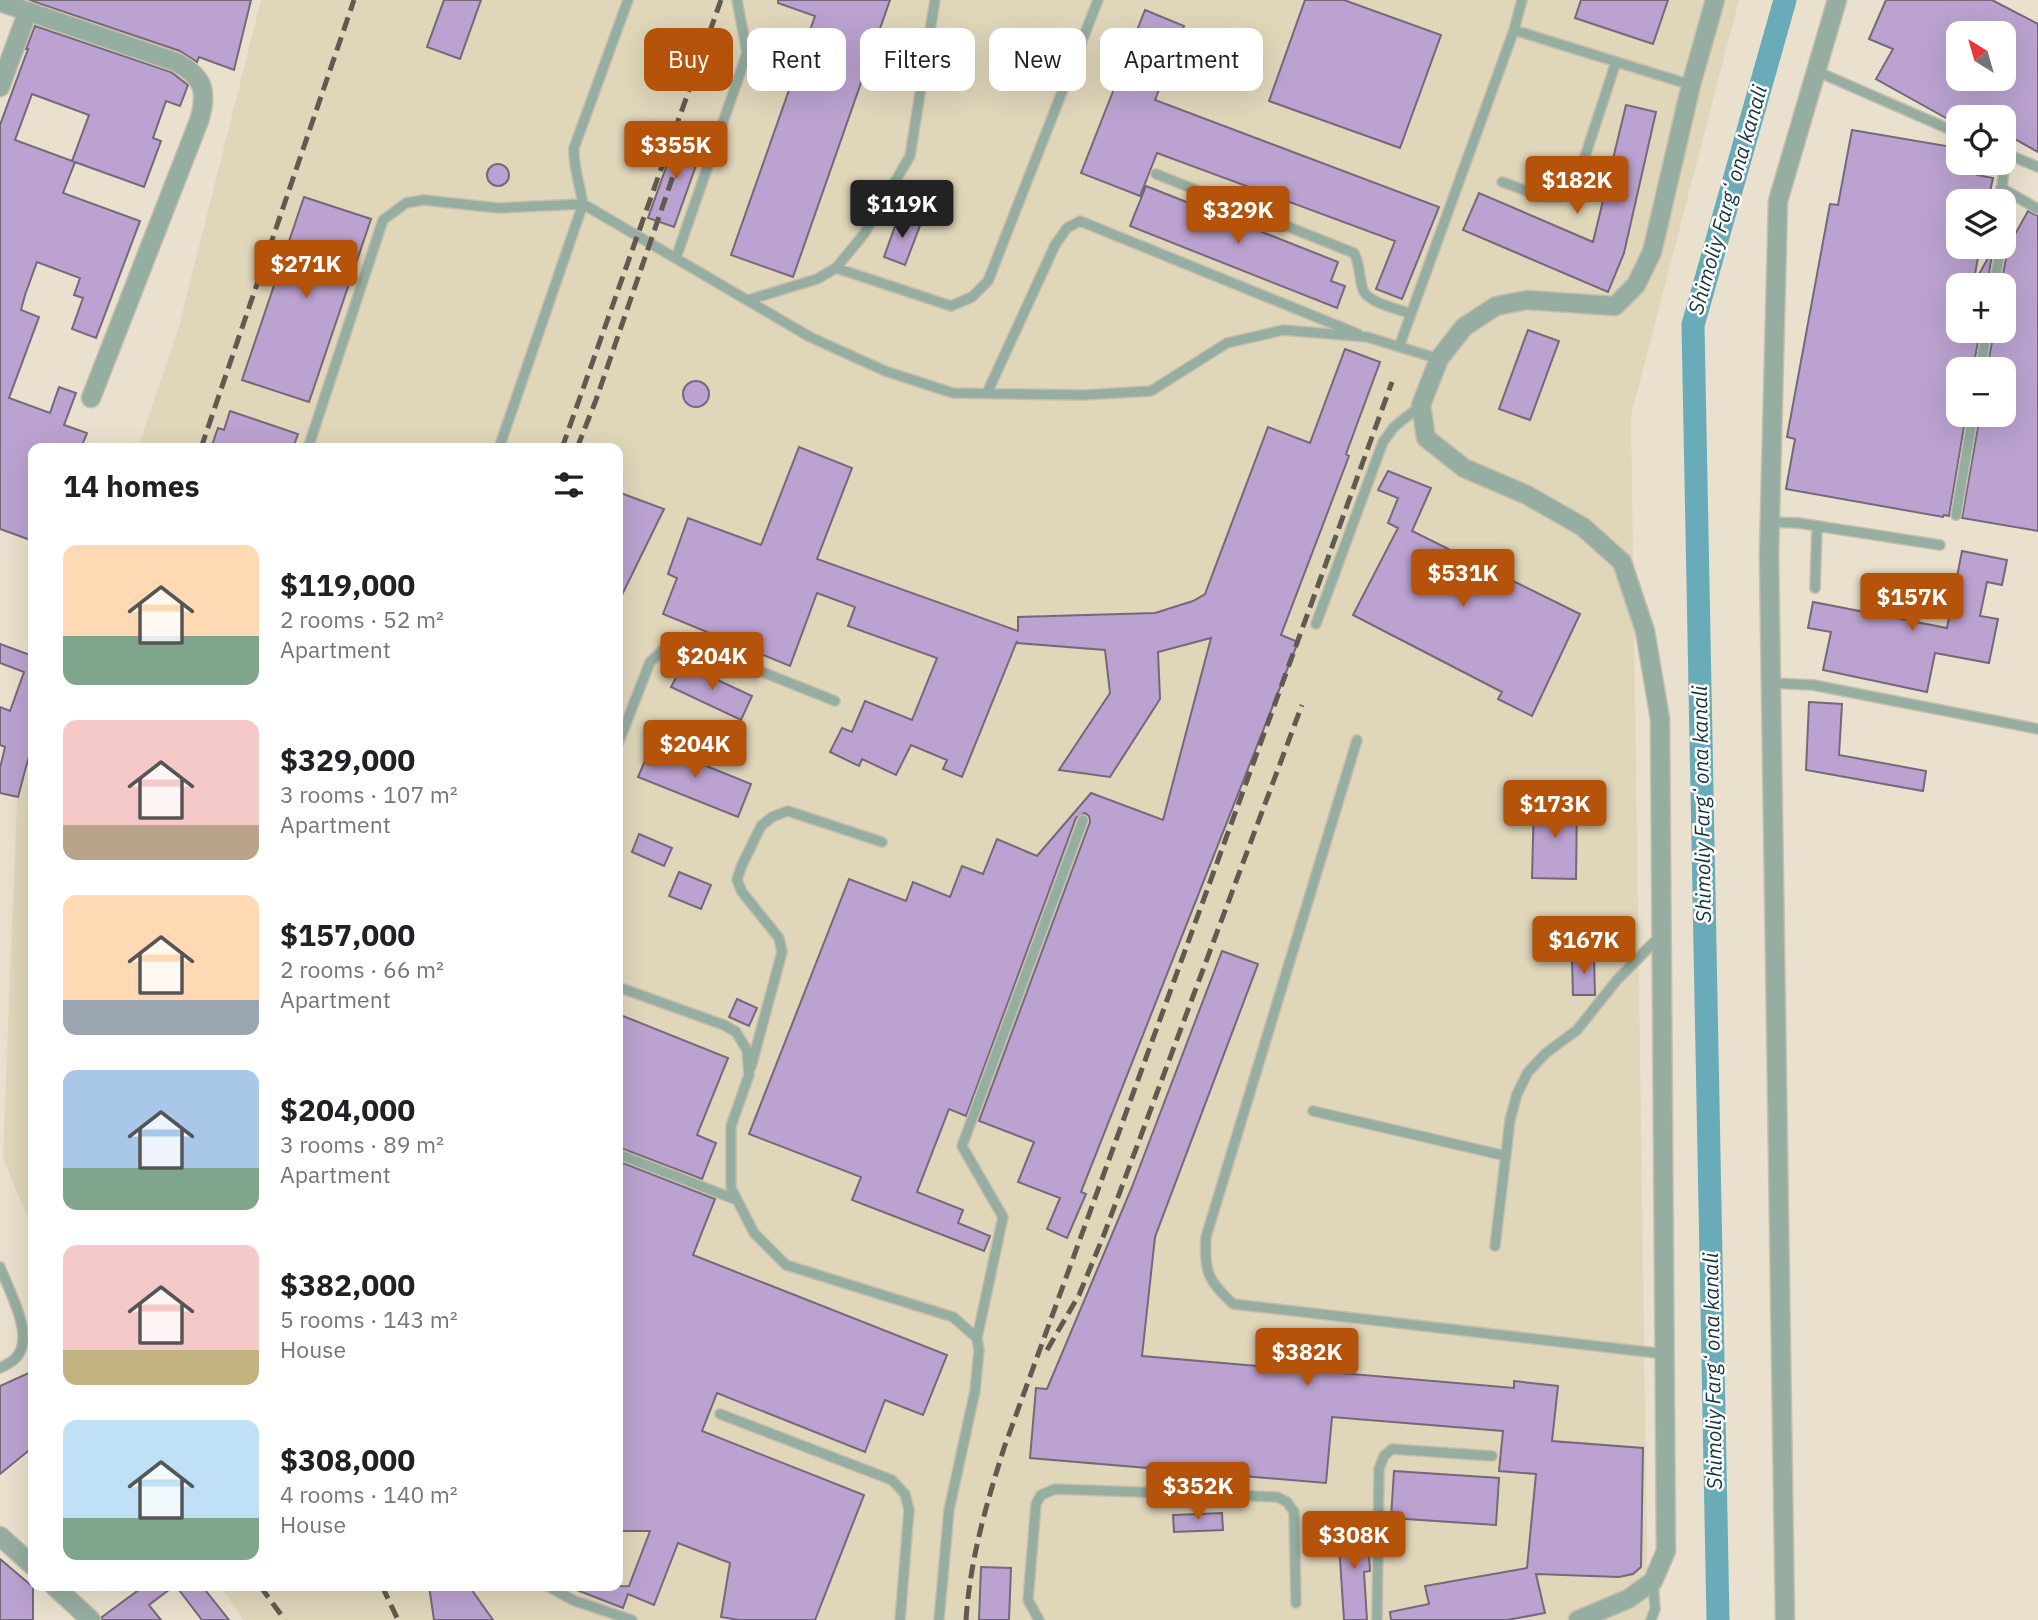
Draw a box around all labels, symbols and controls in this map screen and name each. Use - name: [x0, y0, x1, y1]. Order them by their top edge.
- north arrow: [1946, 21, 2016, 91]
- map controls: [1946, 21, 2016, 427]
- chip: Buy: [644, 28, 733, 91]
- chip: Rent: [747, 28, 846, 91]
- chip: Filters: [860, 28, 975, 91]
- chip: New: [989, 28, 1086, 91]
- chip: Apartment: [1100, 28, 1263, 91]
- water label: Shimoliy Fargʻona kanali: [1681, 82, 1773, 318]
- button: locate: [1946, 105, 2016, 175]
- pin: $355K: [627, 122, 725, 181]
- text: $355K: [640, 129, 712, 159]
- pin: $182K: [1528, 156, 1626, 216]
- text: $182K: [1541, 164, 1613, 194]
- pin: $119K: [853, 180, 951, 240]
- pin: $329K: [1189, 187, 1287, 246]
- text: $119K: [866, 188, 938, 218]
- button: layers: [1946, 189, 2016, 259]
- text: $329K: [1202, 194, 1274, 224]
- pin: $271K: [257, 240, 355, 300]
- text: $271K: [270, 248, 342, 278]
- button: +: [1946, 273, 2016, 343]
- button: −: [1946, 357, 2016, 427]
- text: 14 homes: [63, 466, 200, 505]
- icon: filters: [550, 466, 588, 504]
- pin: $531K: [1414, 550, 1512, 609]
- text: $531K: [1427, 557, 1499, 587]
- text: $119,000: [280, 565, 415, 604]
- icon: home: [119, 573, 203, 657]
- pin: $157K: [1863, 574, 1961, 633]
- text: $157K: [1876, 581, 1948, 611]
- text: 2 rooms · 52 m²: [280, 604, 444, 634]
- pin: $204K: [663, 632, 761, 692]
- text: Apartment: [280, 634, 391, 664]
- text: $204K: [676, 640, 748, 670]
- water label: Shimoliy Fargʻona kanali: [1685, 685, 1717, 923]
- pin: $204K: [646, 720, 744, 780]
- text: $204K: [659, 728, 731, 758]
- text: $329,000: [280, 740, 415, 779]
- icon: home: [119, 748, 203, 832]
- text: 3 rooms · 107 m²: [280, 779, 458, 809]
- pin: $173K: [1506, 780, 1604, 840]
- text: $173K: [1519, 788, 1591, 818]
- text: Apartment: [280, 809, 391, 839]
- text: $157,000: [280, 915, 415, 954]
- pin: $167K: [1535, 916, 1633, 976]
- icon: home: [119, 923, 203, 1007]
- text: $167K: [1548, 924, 1620, 954]
- text: 2 rooms · 66 m²: [280, 954, 444, 984]
- text: Apartment: [280, 984, 391, 1014]
- text: $204,000: [280, 1090, 415, 1129]
- icon: home: [119, 1098, 203, 1182]
- text: 3 rooms · 89 m²: [280, 1129, 444, 1159]
- text: Apartment: [280, 1159, 391, 1189]
- water label: Shimoliy Fargʻona kanali: [1696, 1252, 1728, 1490]
- text: $382,000: [280, 1265, 415, 1304]
- icon: home: [119, 1273, 203, 1357]
- text: 5 rooms · 143 m²: [280, 1304, 458, 1334]
- pin: $382K: [1258, 1328, 1356, 1388]
- text: House: [280, 1334, 346, 1364]
- text: $382K: [1271, 1336, 1343, 1366]
- text: $308,000: [280, 1440, 415, 1479]
- icon: home: [119, 1448, 203, 1532]
- pin: $352K: [1149, 1462, 1247, 1522]
- text: $352K: [1162, 1470, 1234, 1500]
- text: 4 rooms · 140 m²: [280, 1479, 458, 1509]
- text: House: [280, 1509, 346, 1539]
- pin: $308K: [1305, 1512, 1403, 1571]
- text: $308K: [1318, 1519, 1390, 1549]

